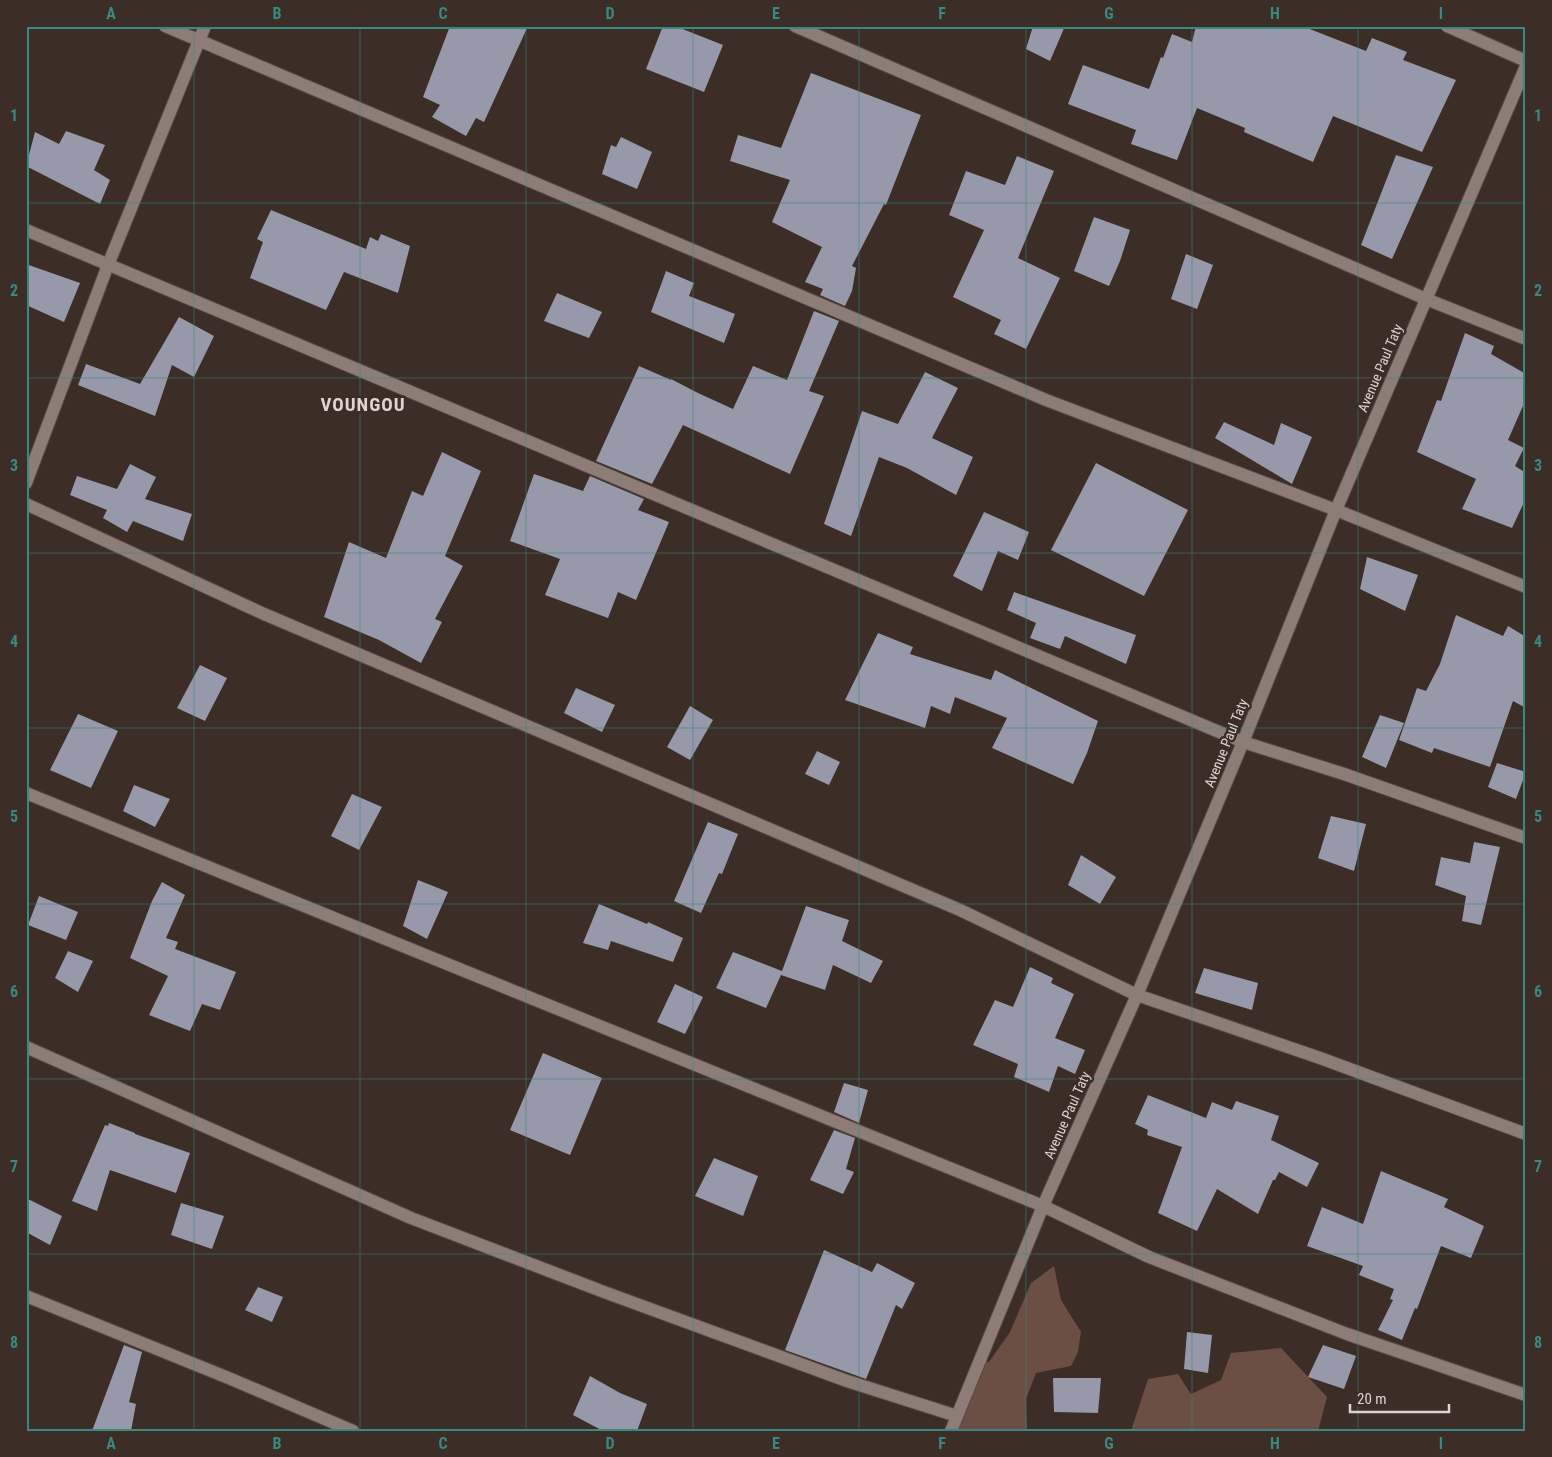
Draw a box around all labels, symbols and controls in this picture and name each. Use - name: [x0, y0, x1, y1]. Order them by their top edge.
- text: A: [106, 4, 116, 23]
- text: B: [273, 4, 282, 23]
- text: C: [438, 4, 448, 23]
- text: D: [605, 4, 615, 23]
- text: E: [772, 4, 780, 23]
- text: F: [938, 4, 946, 23]
- text: G: [1104, 4, 1114, 23]
- text: H: [1270, 4, 1280, 23]
- text: I: [1439, 4, 1443, 23]
- text: 1: [10, 106, 18, 125]
- text: 1: [1534, 106, 1542, 125]
- text: 2: [10, 281, 18, 300]
- text: 2: [1534, 281, 1542, 300]
- street label: Avenue Paul Taty: [1354, 321, 1406, 414]
- district label: VOUNGOU: [320, 393, 406, 416]
- text: 3: [10, 456, 18, 475]
- text: 3: [1534, 456, 1542, 475]
- text: 4: [10, 632, 18, 651]
- text: 4: [1534, 632, 1542, 651]
- street label: Avenue Paul Taty: [1201, 696, 1251, 790]
- text: 5: [10, 807, 18, 826]
- text: 5: [1534, 807, 1542, 826]
- text: 6: [10, 982, 18, 1001]
- text: 6: [1534, 982, 1542, 1001]
- street label: Avenue Paul Taty: [1041, 1069, 1093, 1161]
- text: 7: [10, 1157, 18, 1176]
- text: 7: [1534, 1157, 1542, 1176]
- text: 8: [10, 1333, 18, 1352]
- text: 8: [1534, 1333, 1542, 1352]
- scale bar: [1350, 1382, 1448, 1414]
- text: 20 m: [1357, 1390, 1387, 1408]
- text: A: [106, 1434, 116, 1453]
- text: B: [273, 1434, 282, 1453]
- text: C: [438, 1434, 448, 1453]
- text: D: [605, 1434, 615, 1453]
- text: E: [772, 1434, 780, 1453]
- text: F: [938, 1434, 946, 1453]
- text: G: [1104, 1434, 1114, 1453]
- text: H: [1270, 1434, 1280, 1453]
- text: I: [1439, 1434, 1443, 1453]

